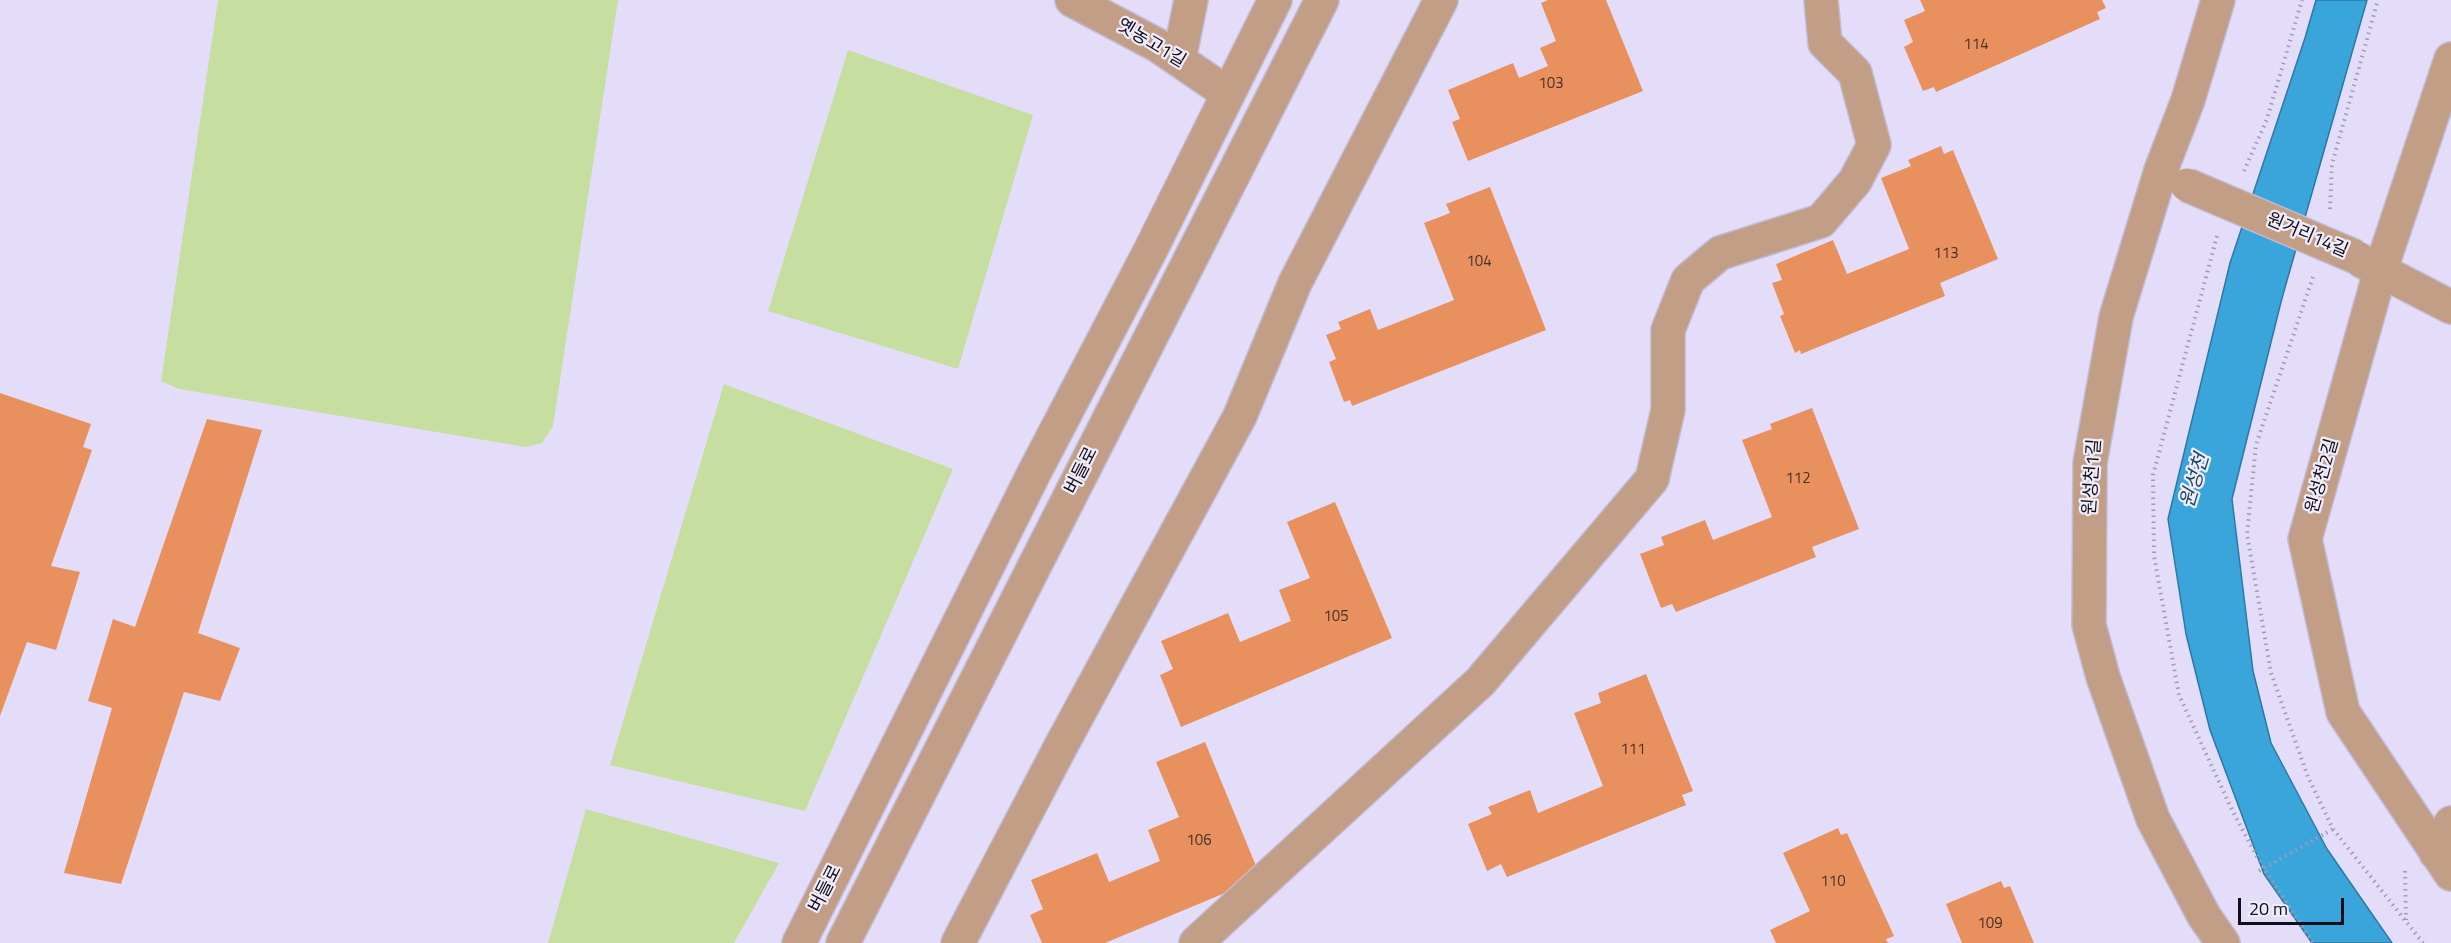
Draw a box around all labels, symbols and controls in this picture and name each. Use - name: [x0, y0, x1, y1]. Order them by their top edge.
- street label: 옛농고1길: [1113, 15, 1189, 73]
- house number: 114: [1963, 36, 1989, 54]
- house number: 103: [1538, 75, 1564, 93]
- street label: 원거리14길: [2263, 209, 2351, 263]
- house number: 113: [1933, 245, 1959, 263]
- house number: 104: [1466, 253, 1492, 271]
- street label: 원성천2길: [2302, 436, 2344, 516]
- street label: 원성천1길: [2080, 438, 2106, 516]
- street label: 버들로: [1061, 444, 1103, 498]
- water label: 원성천: [2176, 451, 2216, 511]
- house number: 112: [1785, 470, 1811, 488]
- house number: 105: [1323, 608, 1349, 626]
- house number: 111: [1620, 741, 1646, 759]
- house number: 106: [1186, 832, 1212, 850]
- street label: 버들로: [805, 862, 847, 916]
- house number: 110: [1820, 873, 1846, 891]
- scale bar: [2241, 886, 2348, 924]
- text: 20 m: [2249, 895, 2288, 922]
- house number: 109: [1977, 915, 2003, 933]

